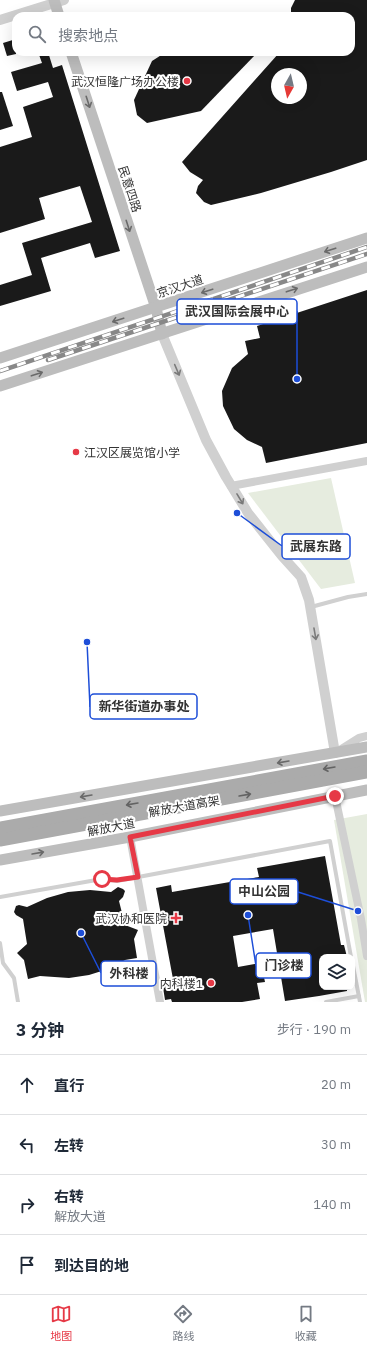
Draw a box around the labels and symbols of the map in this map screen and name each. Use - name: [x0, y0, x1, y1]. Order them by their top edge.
- north arrow: [271, 68, 307, 104]
- place label: 武汉恒隆广场办公楼: [71, 74, 179, 89]
- marker: 武汉恒隆广场办公楼: [182, 76, 192, 86]
- one-way arrow: [84, 96, 92, 108]
- street label: 民意四路: [115, 164, 145, 214]
- one-way arrow: [125, 219, 133, 231]
- one-way arrow: [324, 247, 337, 254]
- street label: 京汉大道: [155, 271, 205, 301]
- one-way arrow: [286, 286, 298, 294]
- one-way arrow: [200, 288, 213, 295]
- callout: 武汉国际会展中心: [177, 299, 297, 324]
- text: 武汉国际会展中心: [185, 303, 289, 320]
- one-way arrow: [112, 317, 125, 324]
- one-way arrow: [174, 363, 181, 375]
- one-way arrow: [30, 370, 43, 377]
- place label: 江汉区展览馆小学: [84, 445, 180, 460]
- marker: 江汉区展览馆小学: [71, 447, 81, 457]
- one-way arrow: [236, 493, 244, 505]
- callout: 武展东路: [282, 534, 350, 559]
- text: 武展东路: [290, 538, 342, 555]
- one-way arrow: [311, 627, 319, 640]
- callout: 新华街道办事处: [90, 694, 197, 719]
- text: 新华街道办事处: [98, 698, 190, 715]
- one-way arrow: [277, 758, 290, 766]
- one-way arrow: [323, 764, 336, 772]
- route end: [326, 787, 344, 805]
- one-way arrow: [238, 791, 251, 799]
- one-way arrow: [80, 792, 93, 800]
- street label: 解放大道高架: [147, 792, 221, 820]
- one-way arrow: [126, 800, 139, 808]
- street label: 解放大道: [86, 815, 136, 839]
- one-way arrow: [31, 849, 44, 857]
- route start: [93, 870, 111, 888]
- callout: 中山公园: [230, 879, 298, 904]
- text: 中山公园: [238, 883, 290, 900]
- place label: 武汉协和医院: [95, 911, 167, 926]
- marker: 武汉协和医院: [170, 912, 182, 924]
- callout: 门诊楼: [256, 953, 311, 978]
- text: 门诊楼: [264, 957, 304, 974]
- callout: 外科楼: [101, 961, 156, 986]
- text: 外科楼: [109, 965, 149, 982]
- place label: 内科楼1: [160, 976, 203, 991]
- marker: 内科楼1: [206, 978, 216, 988]

